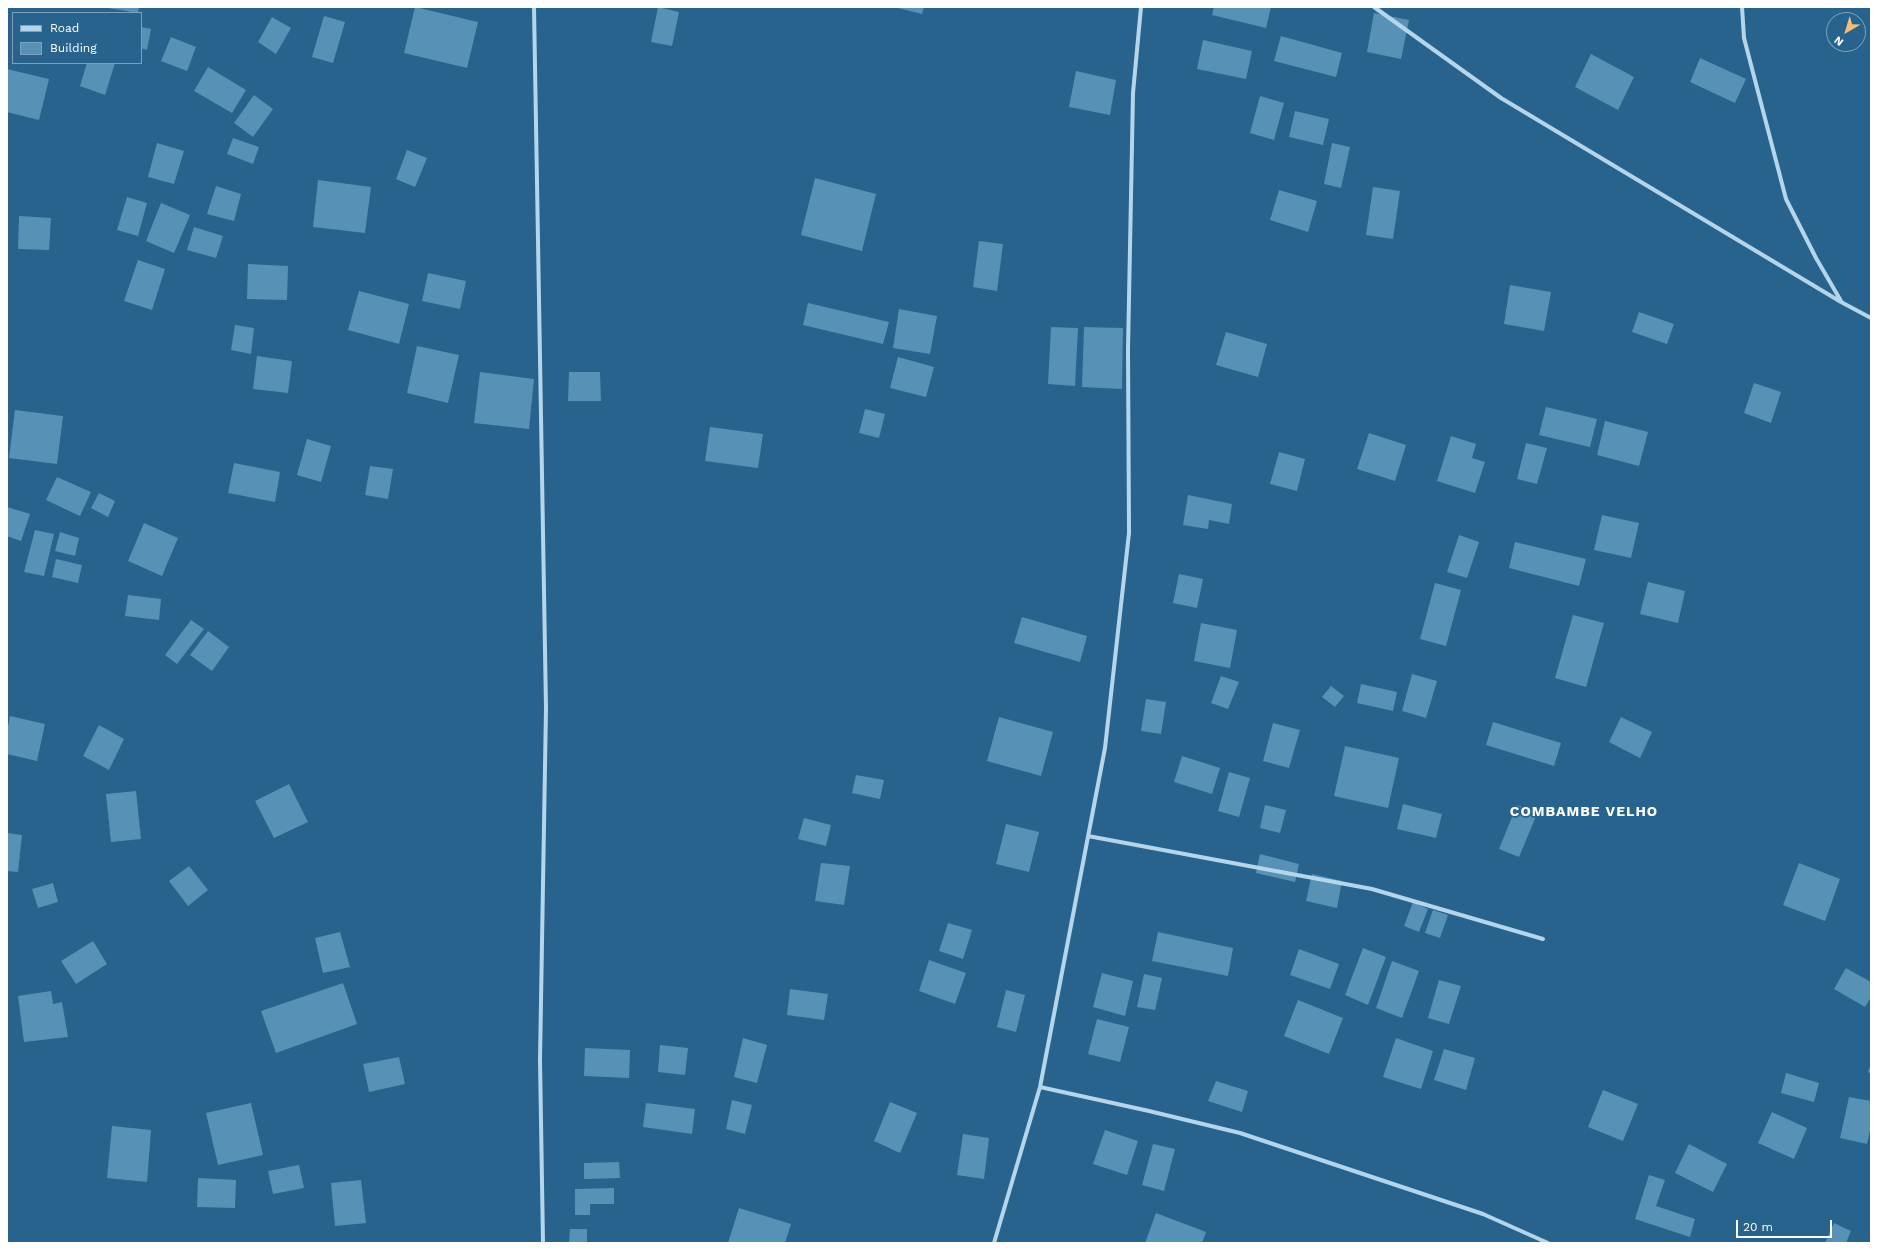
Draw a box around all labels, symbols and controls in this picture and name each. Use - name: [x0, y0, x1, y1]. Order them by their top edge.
- legend: [12, 12, 142, 64]
- north arrow: [1826, 12, 1866, 52]
- text: Road: [50, 21, 79, 35]
- text: N: [1832, 33, 1846, 49]
- text: Building: [50, 41, 97, 55]
- district label: COMBAMBE VELHO: [1510, 804, 1658, 820]
- scale bar: [1738, 1212, 1834, 1238]
- text: 20 m: [1743, 1220, 1773, 1234]

